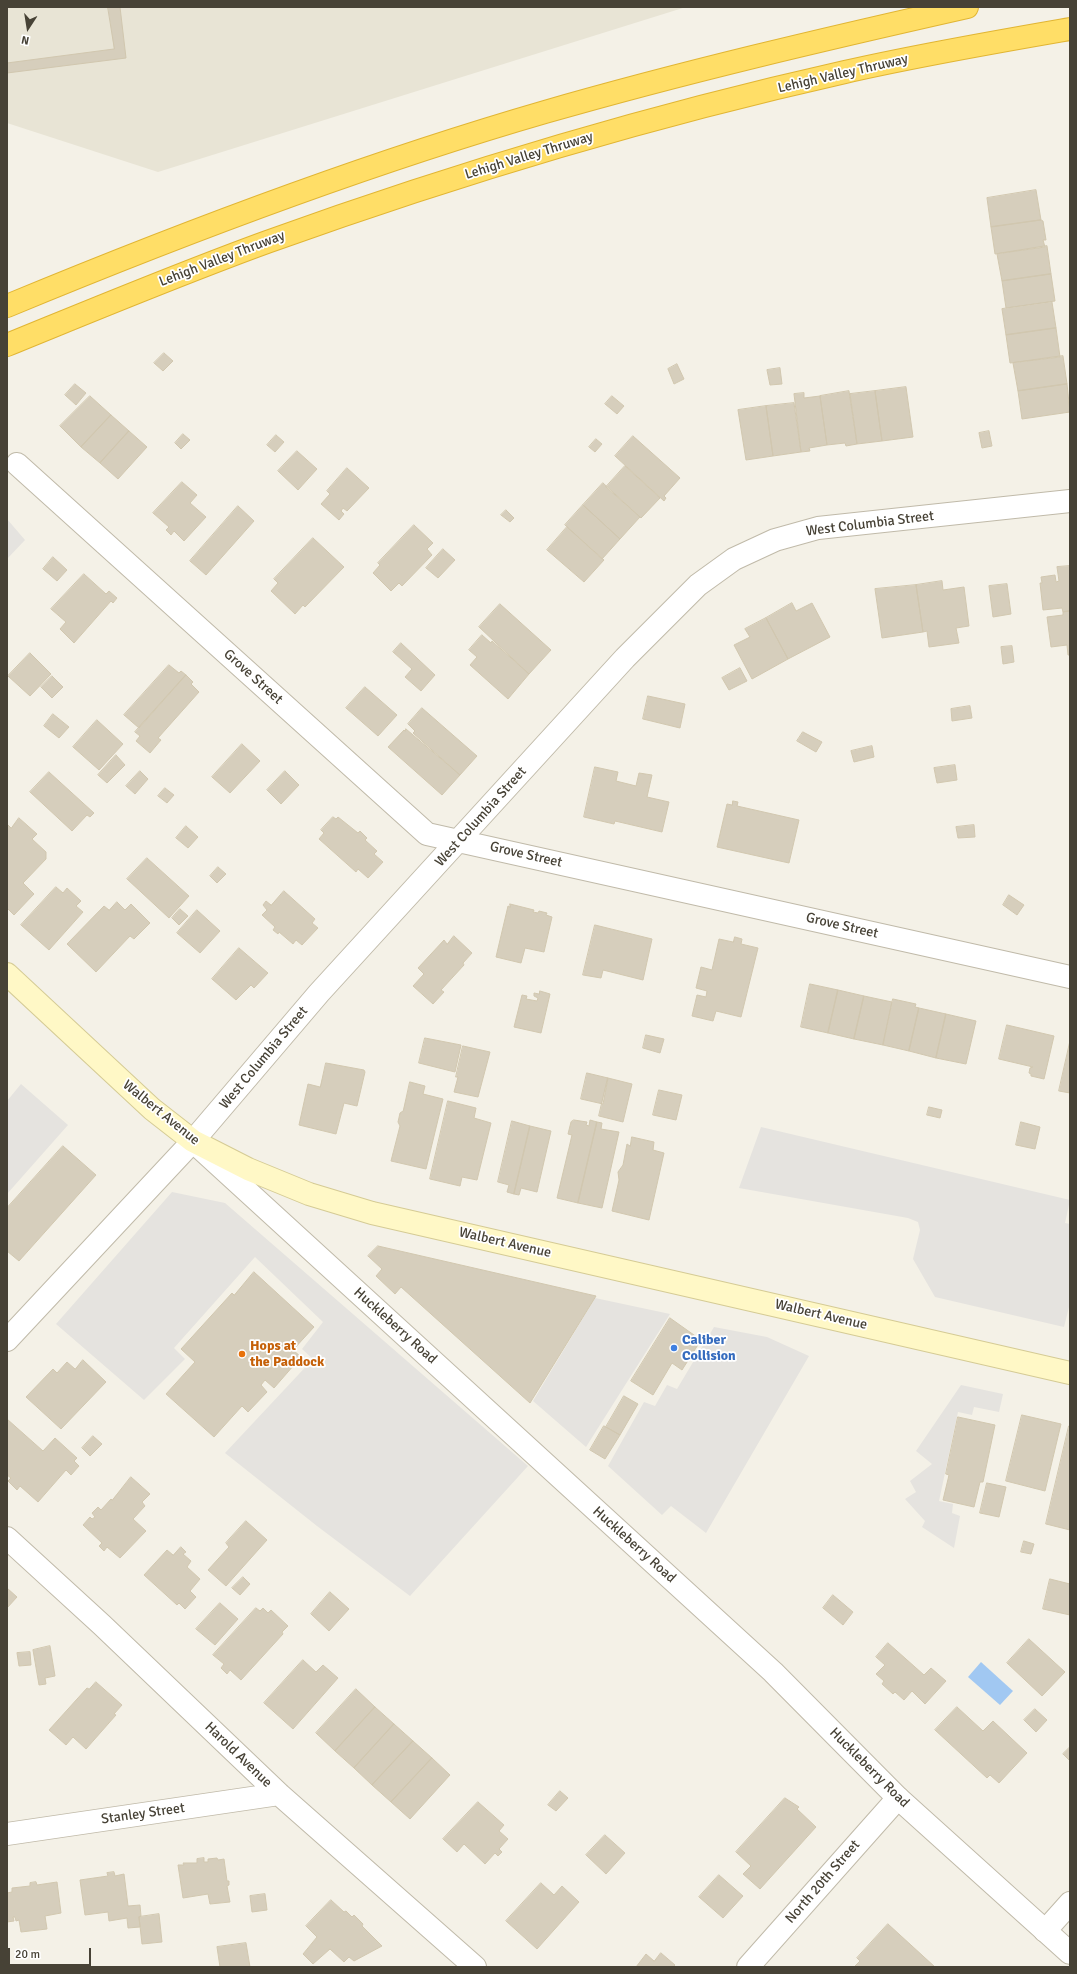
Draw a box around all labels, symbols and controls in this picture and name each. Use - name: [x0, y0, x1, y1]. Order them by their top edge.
- north arrow: [8, 8, 48, 48]
- text: N: [20, 33, 30, 47]
- street label: Lehigh Valley Thruway: [776, 51, 910, 97]
- street label: Lehigh Valley Thruway: [463, 128, 595, 184]
- street label: Lehigh Valley Thruway: [157, 227, 287, 291]
- street label: West Columbia Street: [805, 508, 935, 540]
- street label: Grove Street: [220, 646, 286, 708]
- street label: West Columbia Street: [432, 764, 530, 870]
- street label: Grove Street: [488, 839, 564, 871]
- street label: Grove Street: [804, 910, 880, 942]
- street label: West Columbia Street: [216, 1003, 312, 1113]
- street label: Walbert Avenue: [119, 1077, 203, 1149]
- street label: Walbert Avenue: [457, 1224, 553, 1262]
- street label: Huckleberry Road: [350, 1284, 440, 1368]
- street label: Walbert Avenue: [773, 1296, 869, 1334]
- place label: Caliber Collision: [682, 1332, 736, 1364]
- place label: Hops at the Paddock: [250, 1338, 324, 1370]
- marker: Caliber Collision: [669, 1343, 679, 1353]
- marker: Hops at the Paddock: [237, 1349, 247, 1359]
- street label: Huckleberry Road: [589, 1503, 679, 1587]
- street label: Harold Avenue: [201, 1719, 275, 1791]
- street label: Huckleberry Road: [826, 1725, 912, 1811]
- street label: Stanley Street: [100, 1800, 186, 1828]
- street label: North 20th Street: [782, 1837, 864, 1927]
- scale bar: [10, 1940, 93, 1966]
- text: 20 m: [15, 1947, 40, 1962]

